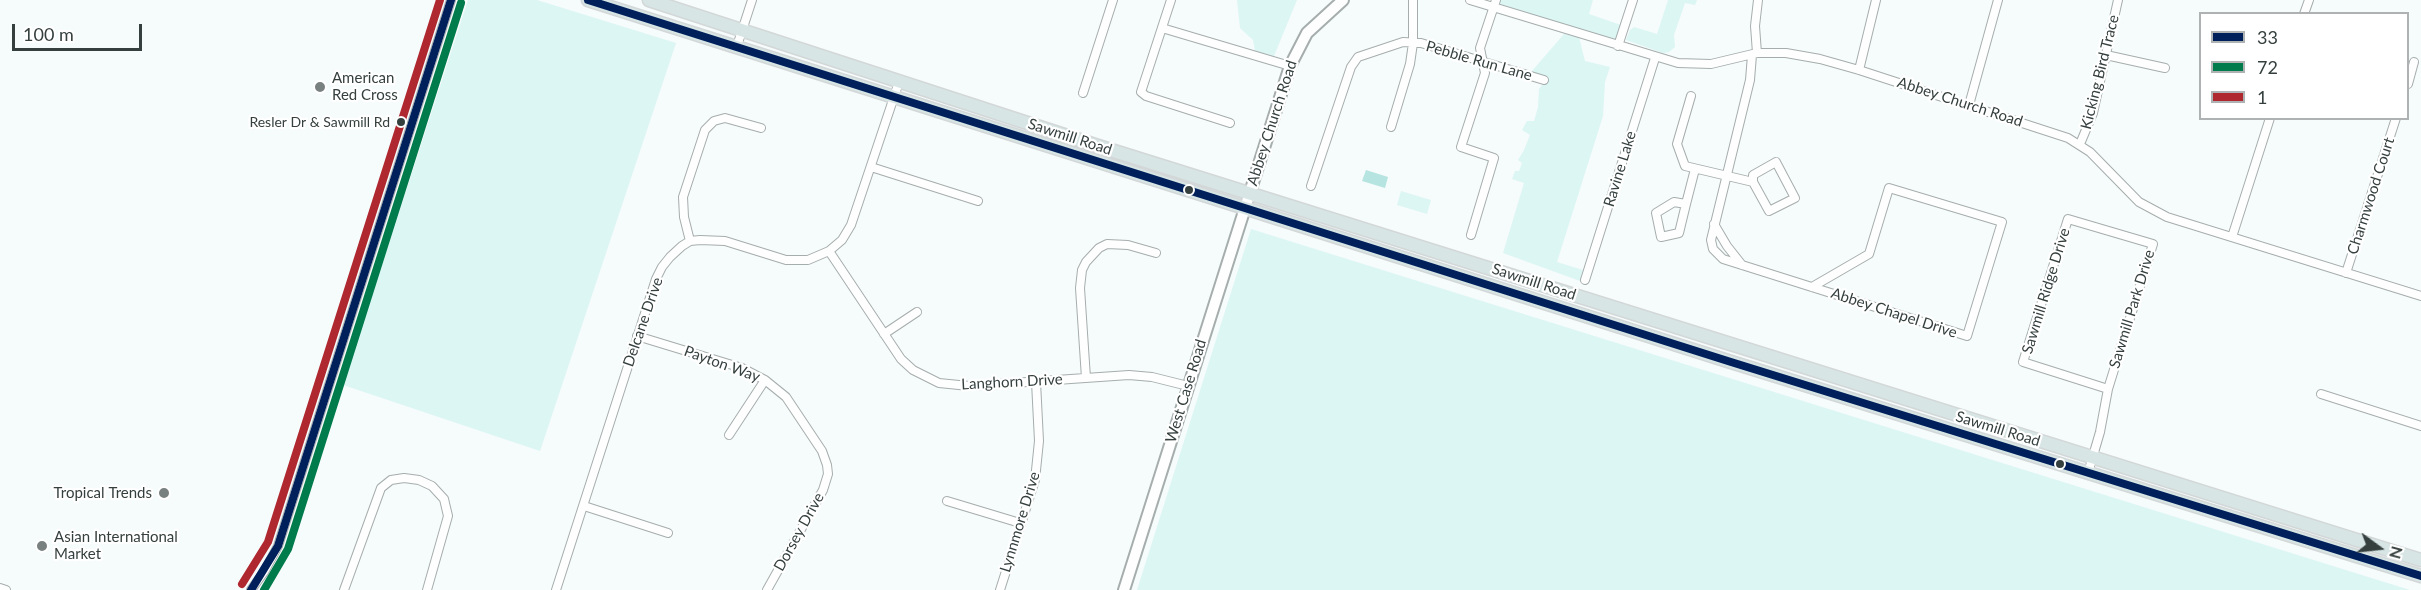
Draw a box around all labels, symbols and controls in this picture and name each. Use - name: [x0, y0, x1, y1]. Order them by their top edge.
- scale bar: [15, 12, 146, 50]
- legend: [2199, 12, 2409, 120]
- street label: Kicking Bird Trace: [2077, 13, 2123, 131]
- text: 100 m: [23, 23, 74, 45]
- text: 33: [2257, 26, 2278, 48]
- street label: Pebble Run Lane: [1424, 37, 1534, 85]
- text: 72: [2257, 56, 2278, 78]
- street label: Abbey Church Road: [1243, 58, 1301, 188]
- place label: American Red Cross: [332, 69, 398, 104]
- street label: Abbey Church Road: [1895, 73, 2025, 131]
- marker: American Red Cross: [313, 80, 327, 94]
- text: 1: [2257, 86, 2267, 108]
- place label: Resler Dr & Sawmill Rd: [249, 114, 390, 130]
- street label: Sawmill Road: [1026, 115, 1114, 159]
- marker: Resler Dr & Sawmill Rd: [395, 116, 407, 128]
- street label: Ravine Lake: [1600, 129, 1640, 209]
- street label: Charmwood Court: [2344, 135, 2398, 257]
- unlabelled marker: [1183, 184, 1195, 196]
- street label: Sawmill Ridge Drive: [2018, 226, 2074, 356]
- street label: Sawmill Park Drive: [2105, 248, 2159, 370]
- street label: Sawmill Road: [1490, 260, 1578, 304]
- street label: Delcane Drive: [619, 275, 667, 369]
- street label: Abbey Chapel Drive: [1829, 284, 1959, 342]
- street label: West Case Road: [1162, 337, 1210, 445]
- street label: Payton Way: [682, 342, 762, 386]
- street label: Langhorn Drive: [961, 370, 1063, 394]
- street label: Sawmill Road: [1954, 408, 2042, 450]
- unlabelled marker: [2054, 458, 2066, 470]
- street label: Lynnmore Drive: [996, 470, 1044, 574]
- place label: Tropical Trends: [54, 484, 152, 502]
- marker: Tropical Trends: [157, 486, 171, 500]
- street label: Dorsey Drive: [770, 490, 828, 574]
- north arrow: [2349, 518, 2409, 578]
- place label: Asian International Market: [54, 528, 178, 563]
- marker: Asian International Market: [35, 539, 49, 553]
- text: N: [2386, 544, 2408, 561]

